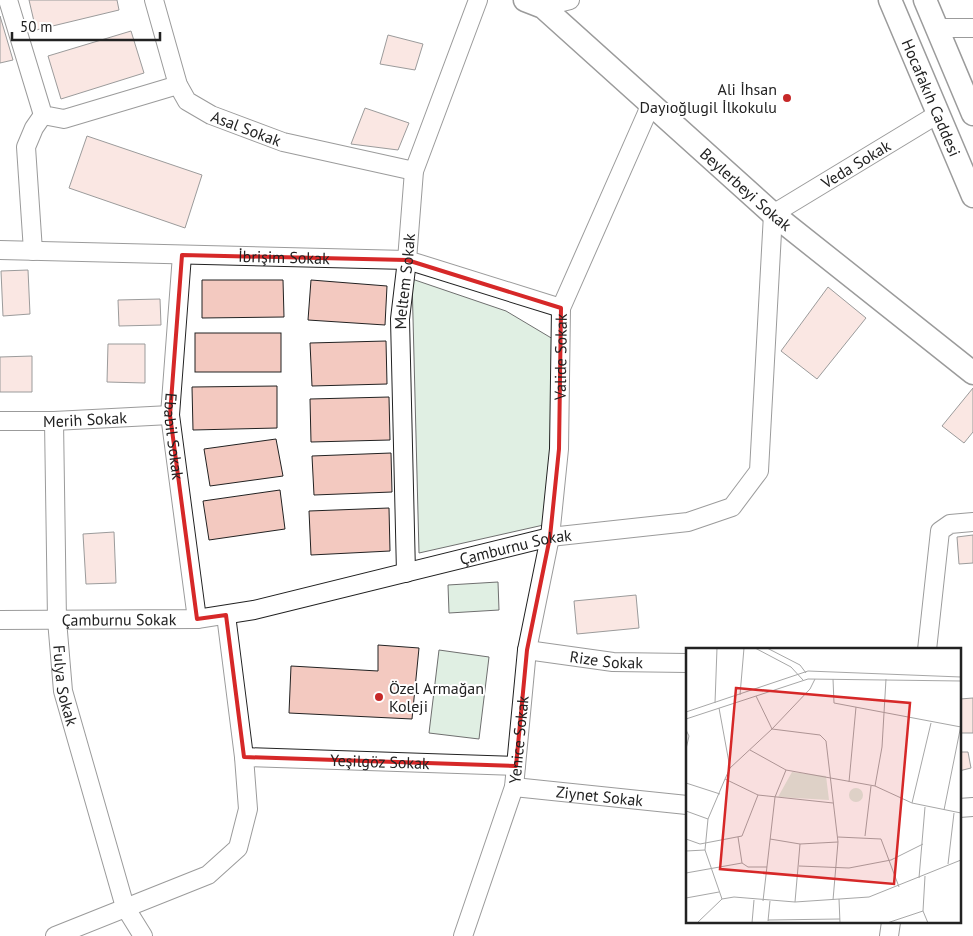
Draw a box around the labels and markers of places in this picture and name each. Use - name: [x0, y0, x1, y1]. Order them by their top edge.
- place label: Ali İhsan Dayıoğlugil İlkokulu: [640, 79, 777, 117]
- marker: Ali İhsan Dayıoğlugil İlkokulu: [781, 92, 793, 104]
- place label: Özel Armağan Koleji: [389, 678, 484, 716]
- marker: Özel Armağan Koleji: [373, 691, 385, 703]

